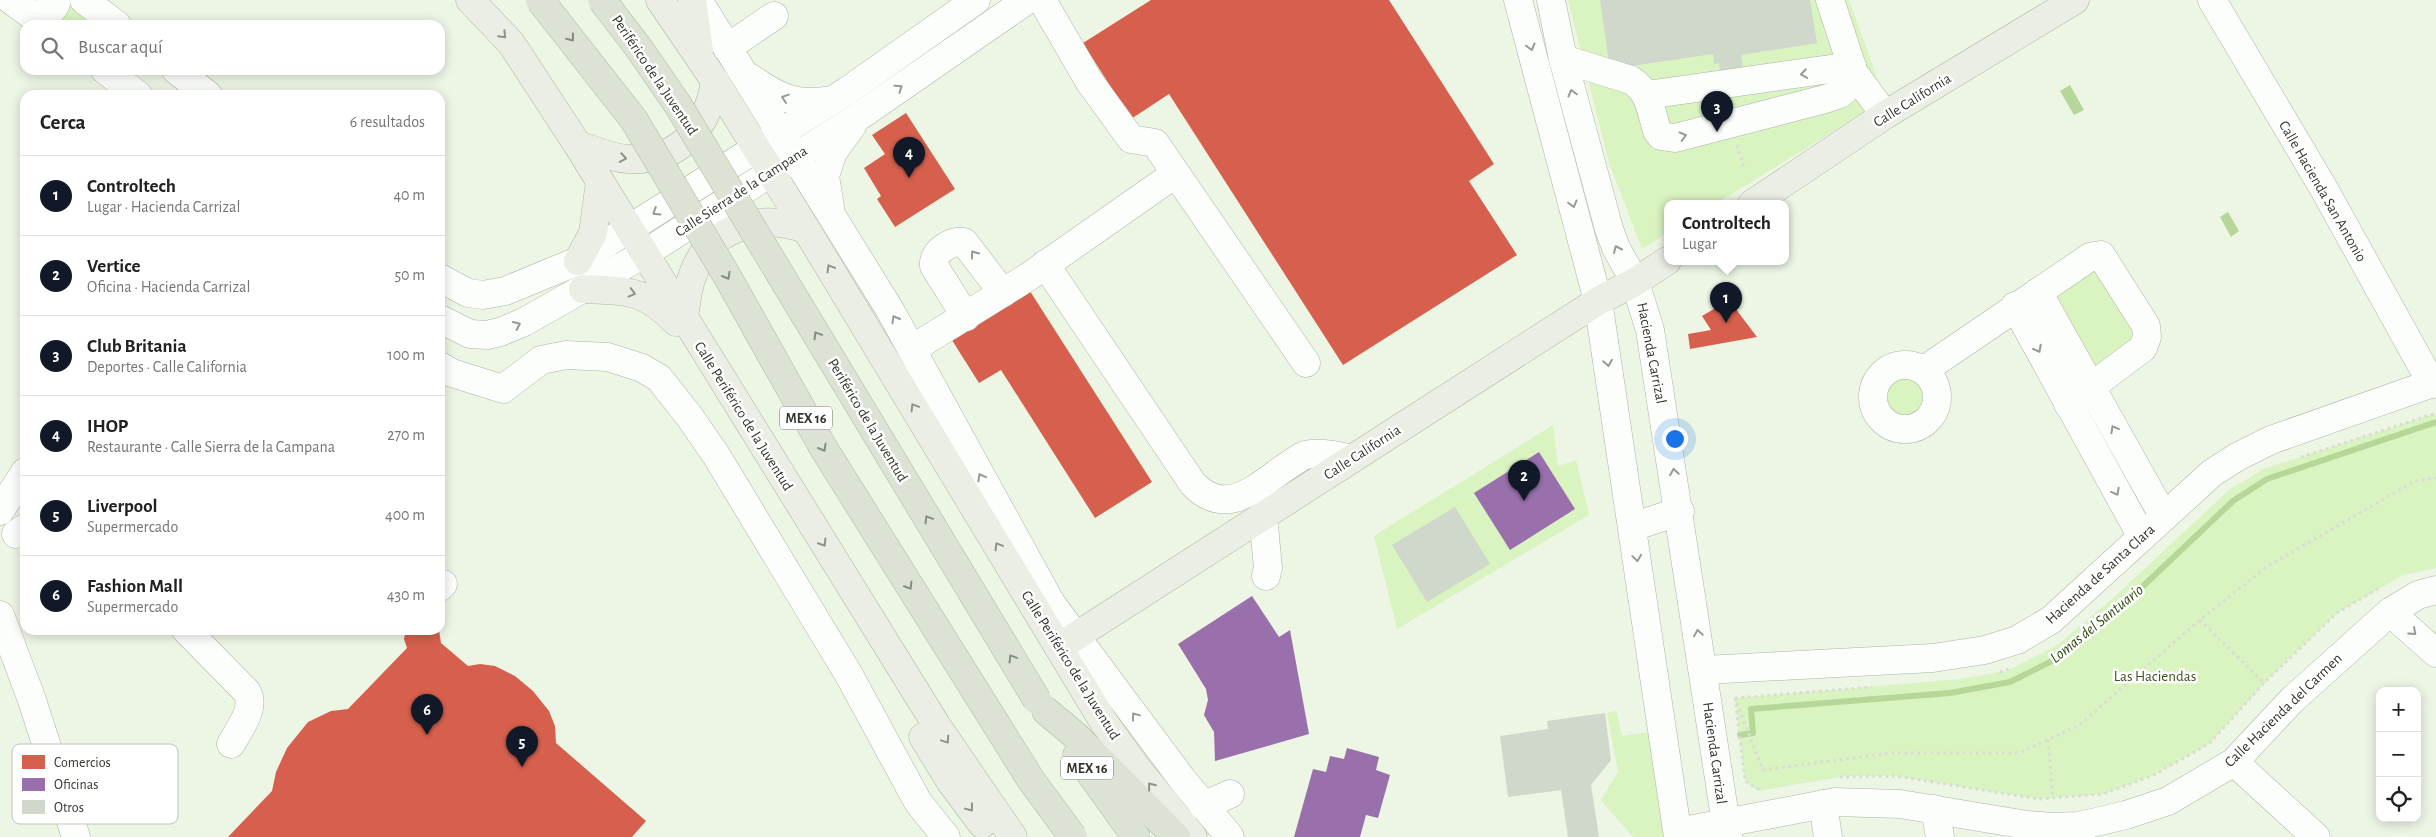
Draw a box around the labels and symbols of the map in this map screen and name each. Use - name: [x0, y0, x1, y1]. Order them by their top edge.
- street label: Periférico de la Juventud: [609, 13, 700, 138]
- one-way arrow: [497, 29, 506, 38]
- one-way arrow: [566, 32, 574, 41]
- one-way arrow: [1525, 43, 1536, 52]
- one-way arrow: [1799, 68, 1807, 79]
- street label: Calle California: [1871, 71, 1954, 130]
- one-way arrow: [893, 85, 903, 94]
- one-way arrow: [1568, 89, 1578, 97]
- pin: 3: [1701, 91, 1733, 132]
- one-way arrow: [782, 94, 790, 104]
- street label: Calle Hacienda San Antonio: [2276, 118, 2369, 264]
- one-way arrow: [1678, 131, 1687, 142]
- pin: 4: [893, 137, 925, 178]
- street label: Calle Sierra de la Campana: [673, 143, 810, 240]
- one-way arrow: [619, 152, 628, 162]
- one-way arrow: [1567, 200, 1577, 208]
- one-way arrow: [652, 205, 661, 215]
- one-way arrow: [1612, 245, 1623, 254]
- one-way arrow: [971, 250, 980, 260]
- one-way arrow: [826, 264, 836, 273]
- one-way arrow: [721, 270, 731, 279]
- pin: 1: [1710, 282, 1742, 323]
- one-way arrow: [627, 288, 635, 298]
- street label: Hacienda Carrizal: [1634, 301, 1669, 405]
- one-way arrow: [891, 316, 901, 325]
- one-way arrow: [512, 320, 521, 331]
- one-way arrow: [813, 331, 823, 340]
- street label: Calle Periférico de la Juventud: [691, 339, 796, 494]
- one-way arrow: [2032, 344, 2042, 353]
- street label: Periférico de la Juventud: [825, 356, 910, 485]
- one-way arrow: [1602, 358, 1612, 367]
- one-way arrow: [910, 403, 920, 412]
- road number: MEX 16: [780, 406, 832, 429]
- street label: Calle California: [1321, 422, 1403, 483]
- one-way arrow: [2110, 425, 2120, 434]
- your location: [1662, 426, 1688, 452]
- one-way arrow: [817, 443, 827, 452]
- pin: 2: [1508, 460, 1540, 501]
- one-way arrow: [1669, 468, 1679, 477]
- one-way arrow: [977, 474, 987, 483]
- one-way arrow: [2110, 486, 2120, 495]
- one-way arrow: [924, 515, 934, 524]
- street label: Hacienda de Santa Clara: [2043, 522, 2158, 627]
- one-way arrow: [816, 537, 826, 546]
- one-way arrow: [994, 542, 1004, 551]
- one-way arrow: [1631, 554, 1642, 562]
- one-way arrow: [903, 581, 913, 590]
- water label: Lomas del Santuario: [2047, 581, 2147, 666]
- street label: Calle Periférico de la Juventud: [1018, 588, 1123, 743]
- one-way arrow: [2408, 627, 2417, 636]
- one-way arrow: [1693, 629, 1704, 637]
- street label: Calle Hacienda del Carmen: [2222, 651, 2345, 770]
- one-way arrow: [1009, 654, 1019, 663]
- park label: Las Haciendas: [2114, 669, 2196, 684]
- pin: 6: [411, 694, 443, 735]
- street label: Hacienda Carrizal: [1700, 701, 1729, 805]
- one-way arrow: [1132, 712, 1141, 722]
- pin: 5: [506, 726, 538, 767]
- one-way arrow: [940, 734, 949, 744]
- legend: [12, 744, 178, 824]
- text: Comercios: [54, 756, 111, 770]
- road number: MEX 16: [1061, 756, 1113, 780]
- text: Oficinas: [54, 778, 98, 792]
- one-way arrow: [1148, 782, 1157, 791]
- text: Otros: [54, 801, 84, 815]
- one-way arrow: [965, 802, 973, 811]

